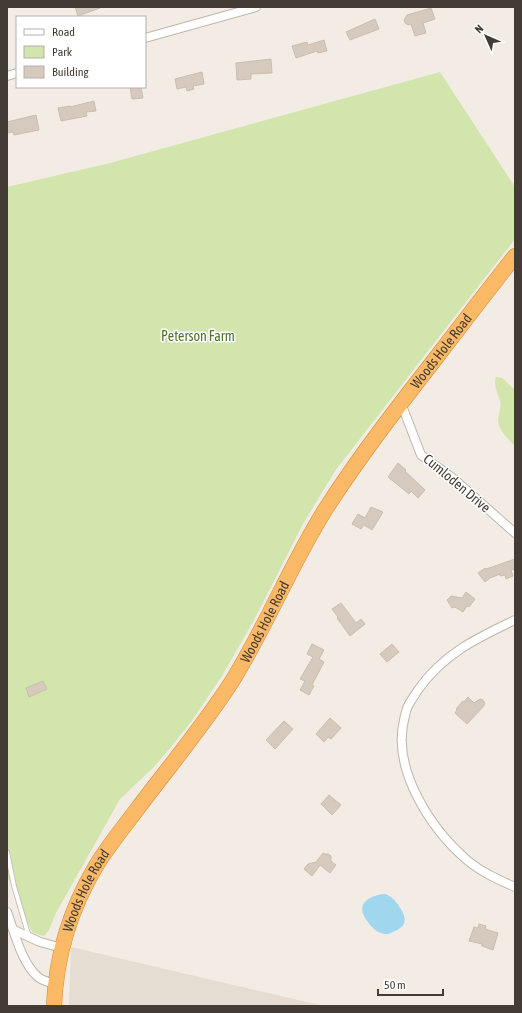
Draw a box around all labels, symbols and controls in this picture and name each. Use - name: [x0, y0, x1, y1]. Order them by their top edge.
- legend: [16, 16, 146, 88]
- north arrow: [466, 16, 506, 56]
- text: N: [472, 22, 485, 35]
- text: Road: [52, 25, 75, 39]
- text: Park: [52, 45, 73, 59]
- text: Building: [52, 65, 90, 79]
- street label: Woods Hole Road: [407, 311, 475, 392]
- park label: Peterson Farm: [161, 328, 235, 344]
- street label: Cumloden Drive: [420, 450, 494, 516]
- street label: Woods Hole Road: [237, 578, 292, 665]
- street label: Woods Hole Road: [59, 846, 113, 934]
- scale bar: [378, 971, 443, 997]
- text: 50 m: [384, 978, 406, 992]

